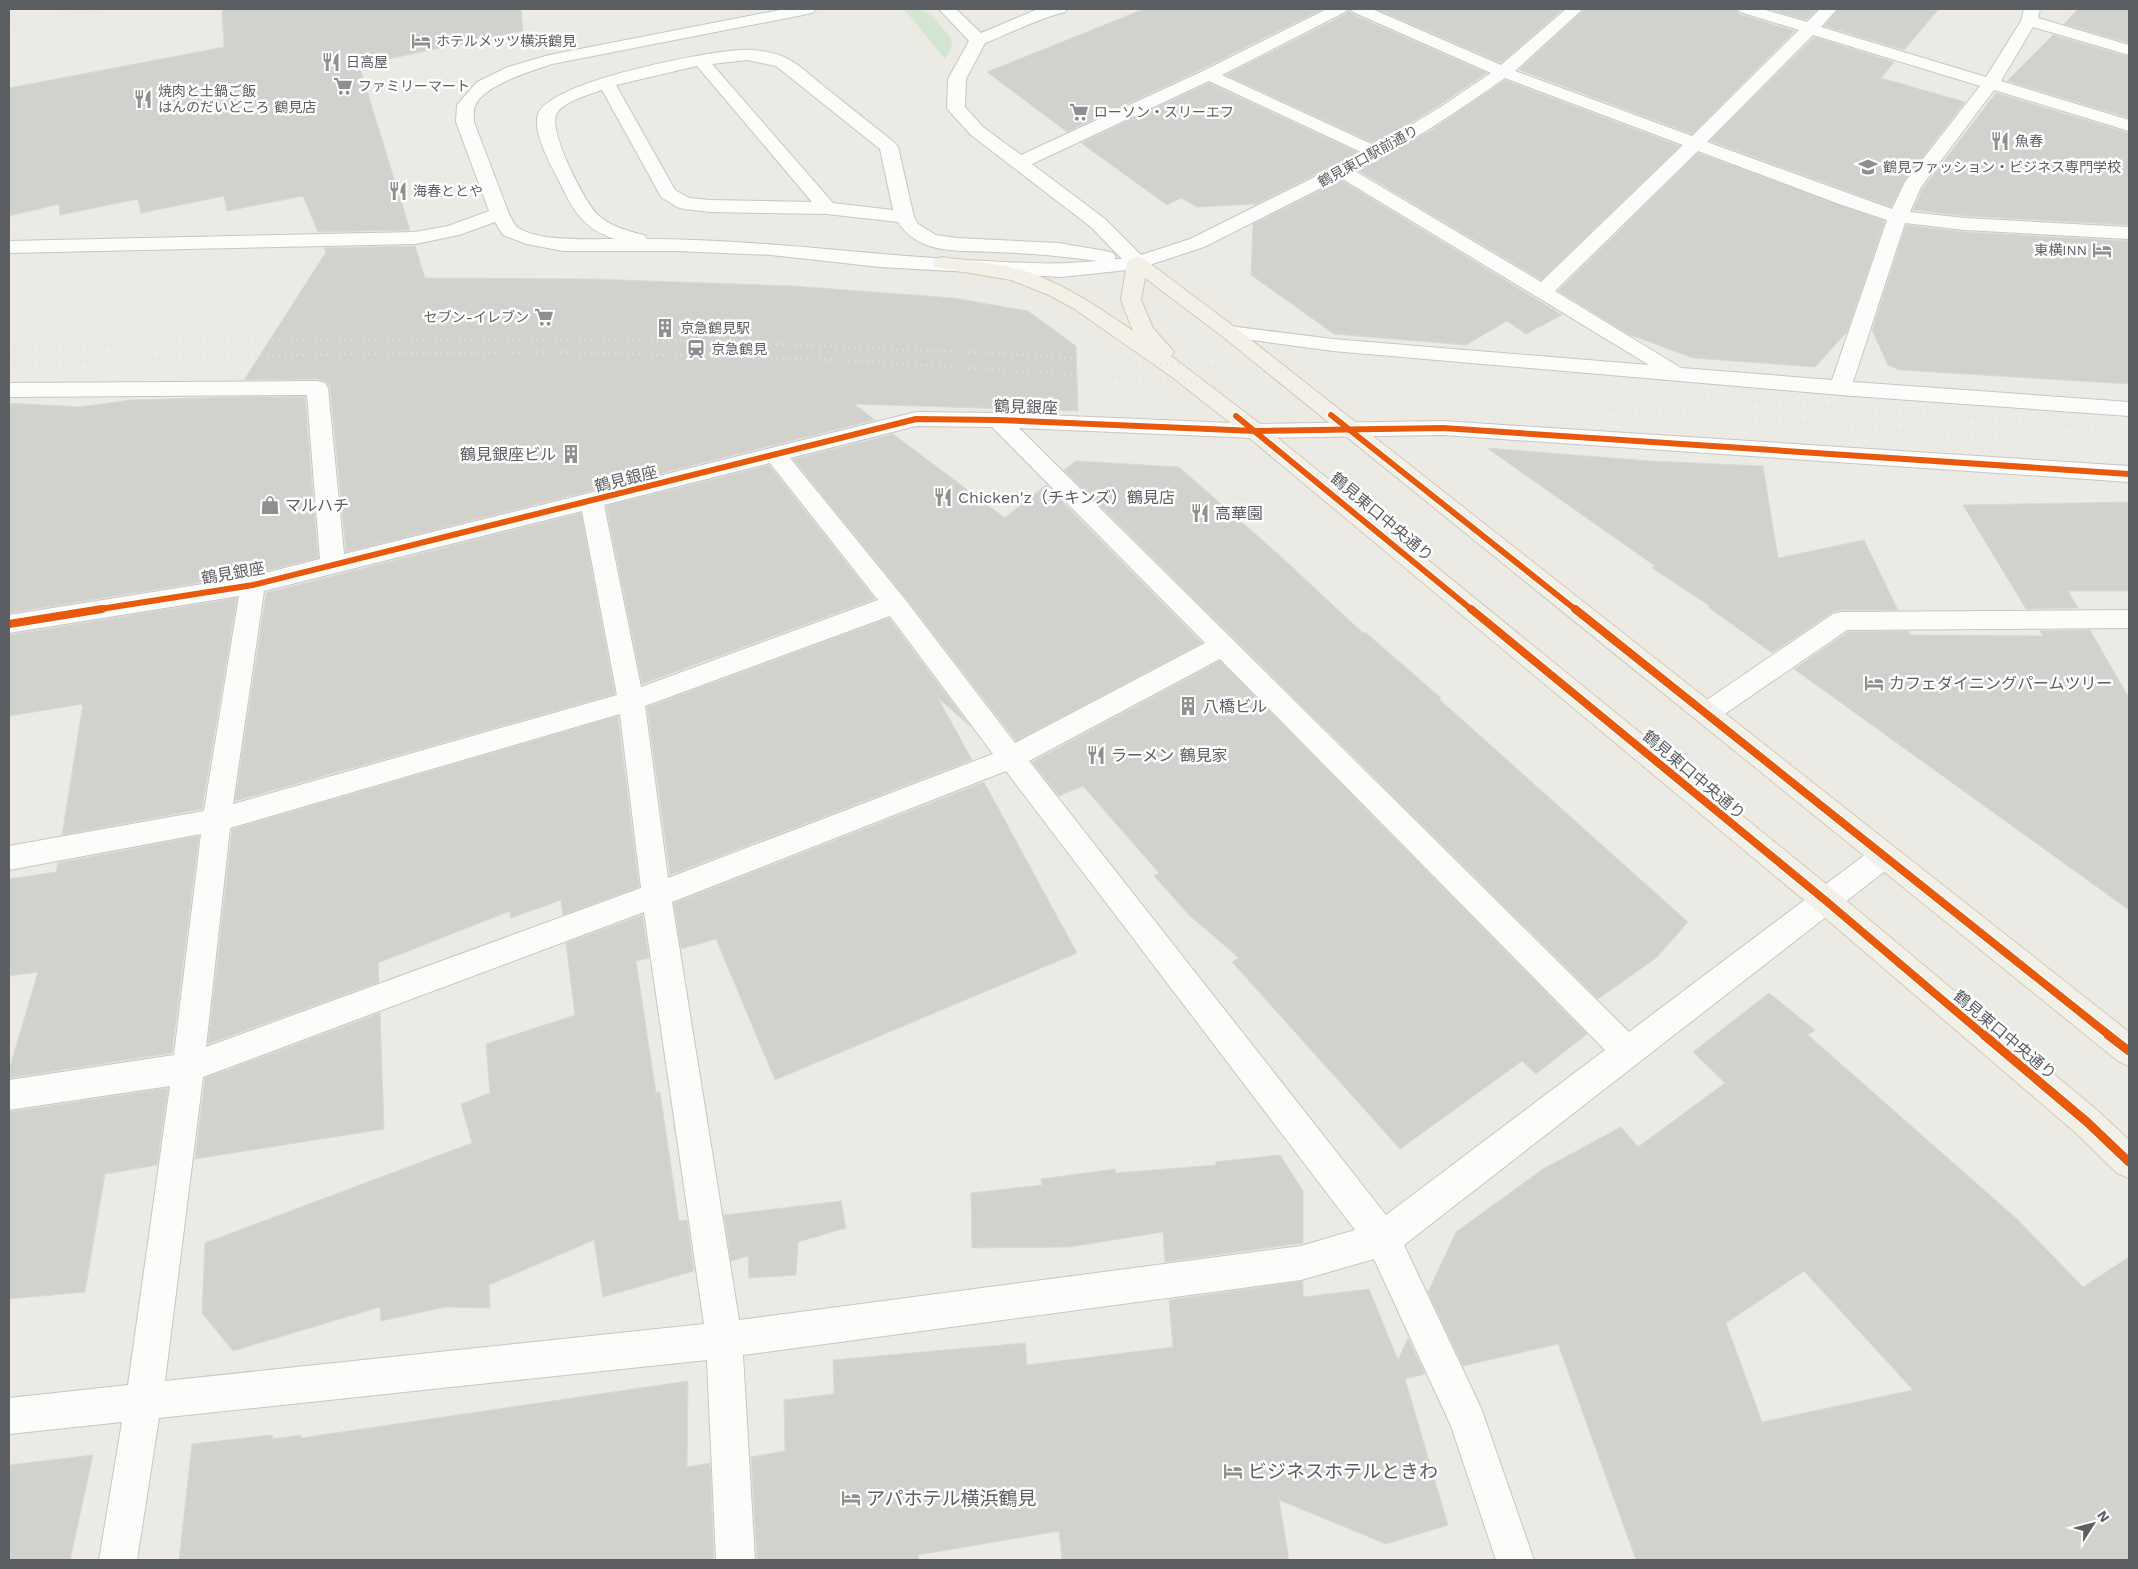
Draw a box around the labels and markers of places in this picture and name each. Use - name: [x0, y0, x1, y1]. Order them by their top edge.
- hotel icon: ホテルメッツ横浜鶴見: [410, 30, 432, 52]
- place label: ホテルメッツ横浜鶴見: [436, 33, 576, 49]
- restaurant icon: 日高屋: [320, 51, 342, 73]
- place label: 日高屋: [346, 54, 388, 70]
- supermarket icon: ファミリーマート: [332, 75, 354, 97]
- place label: ファミリーマート: [358, 78, 470, 94]
- place label: 焼肉と土鍋ご飯 はんのだいどころ 鶴見店: [158, 83, 316, 115]
- restaurant icon: 焼肉と土鍋ご飯 はんのだいどころ 鶴見店: [132, 88, 154, 110]
- supermarket icon: ローソン・スリーエフ: [1068, 101, 1090, 123]
- place label: ローソン・スリーエフ: [1094, 104, 1234, 120]
- restaurant icon: 魚春: [1989, 130, 2011, 152]
- place label: 魚春: [2015, 133, 2043, 149]
- school or university icon: 鶴見ファッション・ビジネス専門学校: [1857, 156, 1879, 178]
- place label: 鶴見ファッション・ビジネス専門学校: [1883, 159, 2121, 175]
- restaurant icon: 海春ととや: [387, 180, 409, 202]
- place label: 海春ととや: [413, 183, 483, 199]
- hotel icon: 東横INN: [2091, 239, 2113, 261]
- place label: 東横INN: [2034, 242, 2087, 258]
- supermarket icon: セブン-イレブン: [533, 306, 555, 328]
- place label: セブン-イレブン: [424, 309, 529, 325]
- building icon: 京急鶴見駅: [654, 317, 676, 339]
- place label: 京急鶴見駅: [680, 320, 750, 336]
- station icon: 京急鶴見: [685, 338, 707, 360]
- place label: 京急鶴見: [711, 341, 767, 357]
- building icon: 鶴見銀座ビル: [560, 443, 582, 465]
- place label: 鶴見銀座ビル: [460, 445, 556, 464]
- restaurant icon: Chicken'z（チキンズ）鶴見店: [932, 486, 954, 508]
- place label: Chicken'z（チキンズ）鶴見店: [958, 488, 1175, 507]
- shop icon: マルハチ: [259, 494, 281, 516]
- place label: マルハチ: [285, 496, 349, 515]
- restaurant icon: 高華園: [1189, 502, 1211, 524]
- place label: 高華園: [1215, 504, 1263, 523]
- hotel icon: カフェダイニングパームツリー: [1863, 672, 1885, 694]
- place label: カフェダイニングパームツリー: [1889, 674, 2113, 693]
- building icon: 八橋ビル: [1177, 695, 1199, 717]
- place label: 八橋ビル: [1203, 697, 1267, 716]
- restaurant icon: ラーメン 鶴見家: [1085, 744, 1107, 766]
- place label: ラーメン 鶴見家: [1111, 746, 1228, 765]
- hotel icon: ビジネスホテルときわ: [1222, 1460, 1244, 1482]
- place label: ビジネスホテルときわ: [1248, 1460, 1438, 1483]
- hotel icon: アパホテル横浜鶴見: [840, 1487, 862, 1509]
- place label: アパホテル横浜鶴見: [866, 1487, 1037, 1510]

